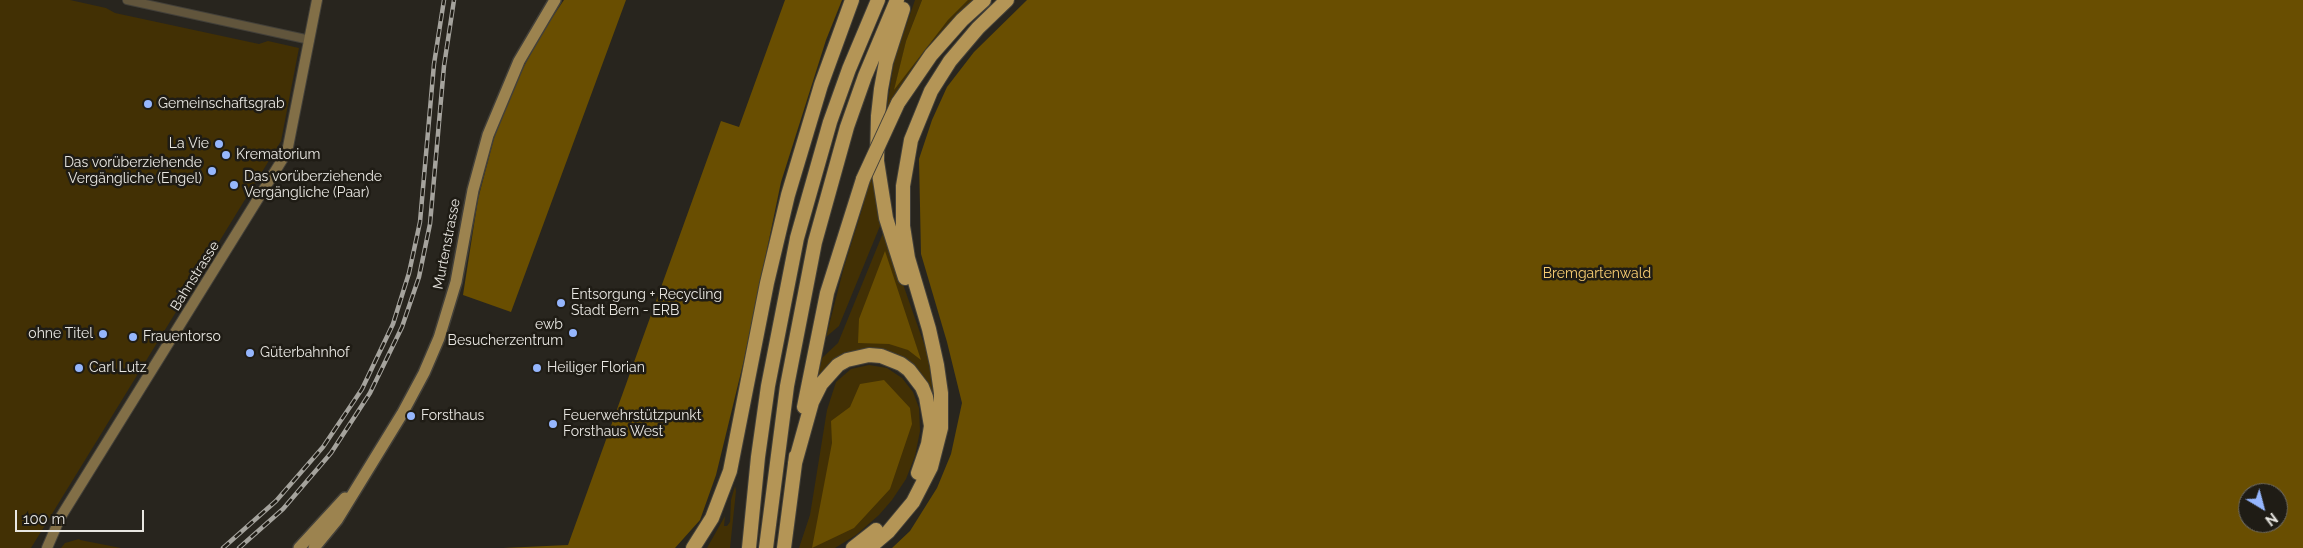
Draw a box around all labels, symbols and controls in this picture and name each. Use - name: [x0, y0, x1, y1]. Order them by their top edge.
- place label: Gemeinschaftsgrab: [158, 96, 285, 112]
- marker: Gemeinschaftsgrab: [142, 98, 154, 110]
- place label: La Vie: [169, 136, 209, 152]
- marker: La Vie: [213, 138, 225, 150]
- place label: Krematorium: [236, 147, 320, 163]
- marker: Krematorium: [220, 149, 232, 161]
- place label: Das vorüberziehende Vergängliche (Engel): [64, 155, 202, 188]
- marker: Das vorüberziehende Vergängliche (Engel): [206, 165, 218, 177]
- place label: Das vorüberziehende Vergängliche (Paar): [244, 169, 382, 202]
- marker: Das vorüberziehende Vergängliche (Paar): [228, 179, 240, 191]
- street label: Murtenstrasse: [430, 197, 464, 291]
- street label: Bahnstrasse: [167, 238, 223, 314]
- park label: Bremgartenwald: [1543, 266, 1651, 282]
- place label: Entsorgung + Recycling Stadt Bern - ERB: [571, 287, 722, 320]
- marker: Entsorgung + Recycling Stadt Bern - ERB: [555, 297, 567, 309]
- place label: ewb Besucherzentrum: [448, 317, 563, 350]
- place label: ohne Titel: [28, 326, 93, 342]
- marker: ewb Besucherzentrum: [567, 327, 579, 339]
- marker: ohne Titel: [97, 328, 109, 340]
- place label: Frauentorso: [143, 329, 221, 345]
- marker: Frauentorso: [127, 331, 139, 343]
- place label: Güterbahnhof: [260, 345, 350, 361]
- marker: Güterbahnhof: [244, 347, 256, 359]
- place label: Carl Lutz: [89, 360, 147, 376]
- place label: Heiliger Florian: [547, 360, 645, 376]
- marker: Carl Lutz: [73, 362, 85, 374]
- marker: Heiliger Florian: [531, 362, 543, 374]
- place label: Forsthaus: [421, 408, 484, 424]
- place label: Feuerwehrstützpunkt Forsthaus West: [563, 408, 701, 441]
- marker: Forsthaus: [405, 410, 417, 422]
- marker: Feuerwehrstützpunkt Forsthaus West: [547, 418, 559, 430]
- north arrow: [2238, 483, 2288, 533]
- scale bar: [18, 500, 146, 532]
- text: 100 m: [23, 510, 65, 528]
- text: N: [2262, 510, 2281, 529]

